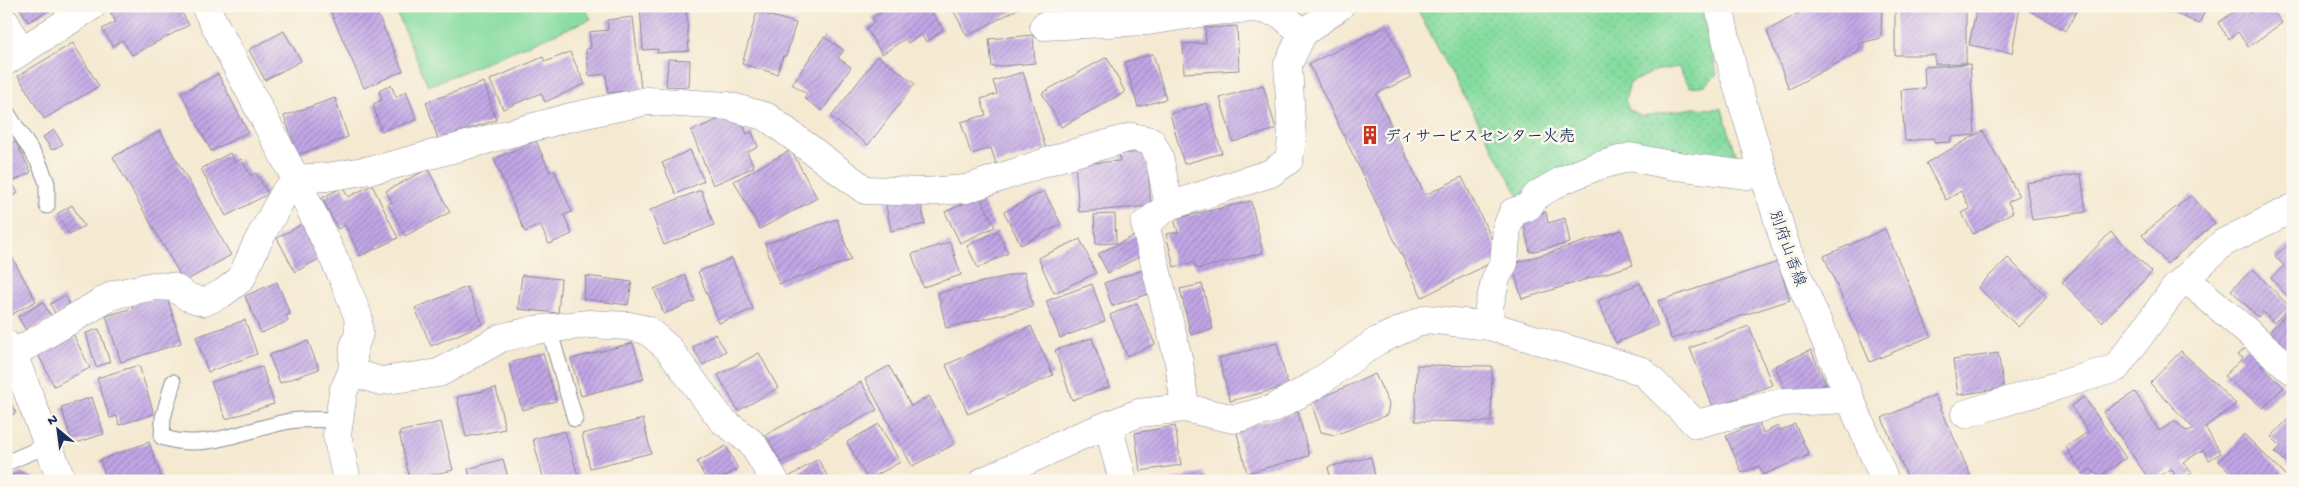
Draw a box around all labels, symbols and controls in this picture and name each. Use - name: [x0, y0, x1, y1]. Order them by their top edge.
- building icon: ディサービスセンター火売: [1359, 124, 1381, 146]
- place label: ディサービスセンター火売: [1385, 127, 1575, 148]
- street label: 別府山香線: [1763, 208, 1810, 290]
- north arrow: [32, 404, 82, 454]
- text: N: [45, 411, 61, 430]

